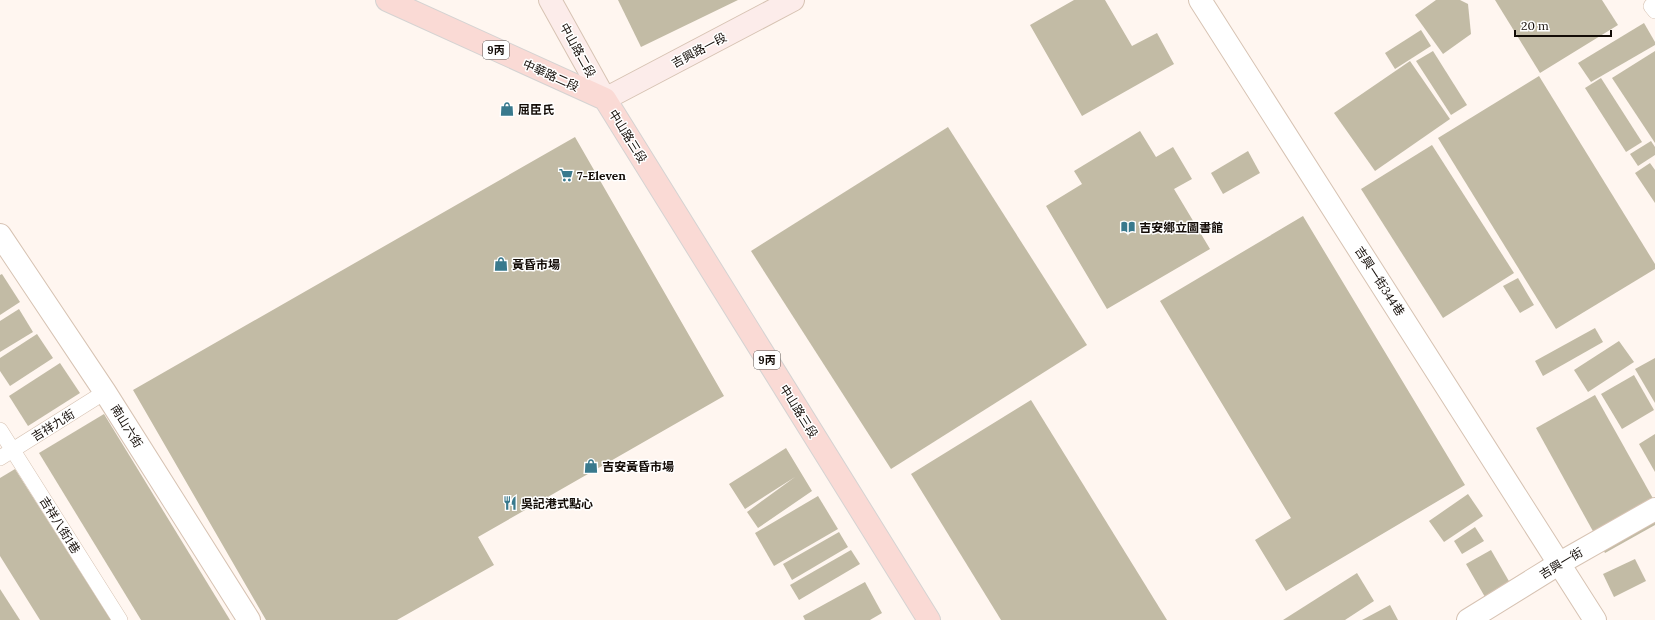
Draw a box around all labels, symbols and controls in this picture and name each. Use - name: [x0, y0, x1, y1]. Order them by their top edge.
- scale bar: [1515, 12, 1611, 38]
- text: 20 m: [1521, 18, 1549, 33]
- street label: 中山路二段: [557, 20, 599, 80]
- street label: 吉興路一段: [669, 29, 729, 71]
- road number: 9丙: [483, 41, 509, 59]
- street label: 中華路二段: [521, 56, 581, 94]
- shop icon: 屈臣氏: [499, 101, 515, 117]
- place label: 屈臣氏: [518, 102, 554, 117]
- street label: 中山路三段: [606, 107, 650, 165]
- supermarket icon: 7-Eleven: [558, 167, 574, 183]
- place label: 7-Eleven: [577, 168, 626, 183]
- library icon: 吉安鄉立圖書館: [1120, 219, 1136, 235]
- place label: 吉安鄉立圖書館: [1139, 220, 1223, 235]
- street label: 吉興一街344巷: [1352, 243, 1408, 319]
- shop icon: 黃昏市場: [493, 256, 509, 272]
- place label: 黃昏市場: [512, 257, 560, 272]
- road number: 9丙: [754, 351, 780, 369]
- street label: 中山路三段: [777, 382, 821, 440]
- street label: 南山六街: [108, 402, 146, 450]
- street label: 吉祥九街: [29, 406, 77, 444]
- shop icon: 吉安黃昏市場: [583, 458, 599, 474]
- place label: 吉安黃昏市場: [602, 459, 674, 474]
- street label: 吉祥八街1巷: [37, 494, 83, 556]
- restaurant icon: 吳記港式點心: [502, 495, 518, 511]
- place label: 吳記港式點心: [521, 496, 593, 511]
- street label: 吉興一街: [1537, 544, 1585, 582]

